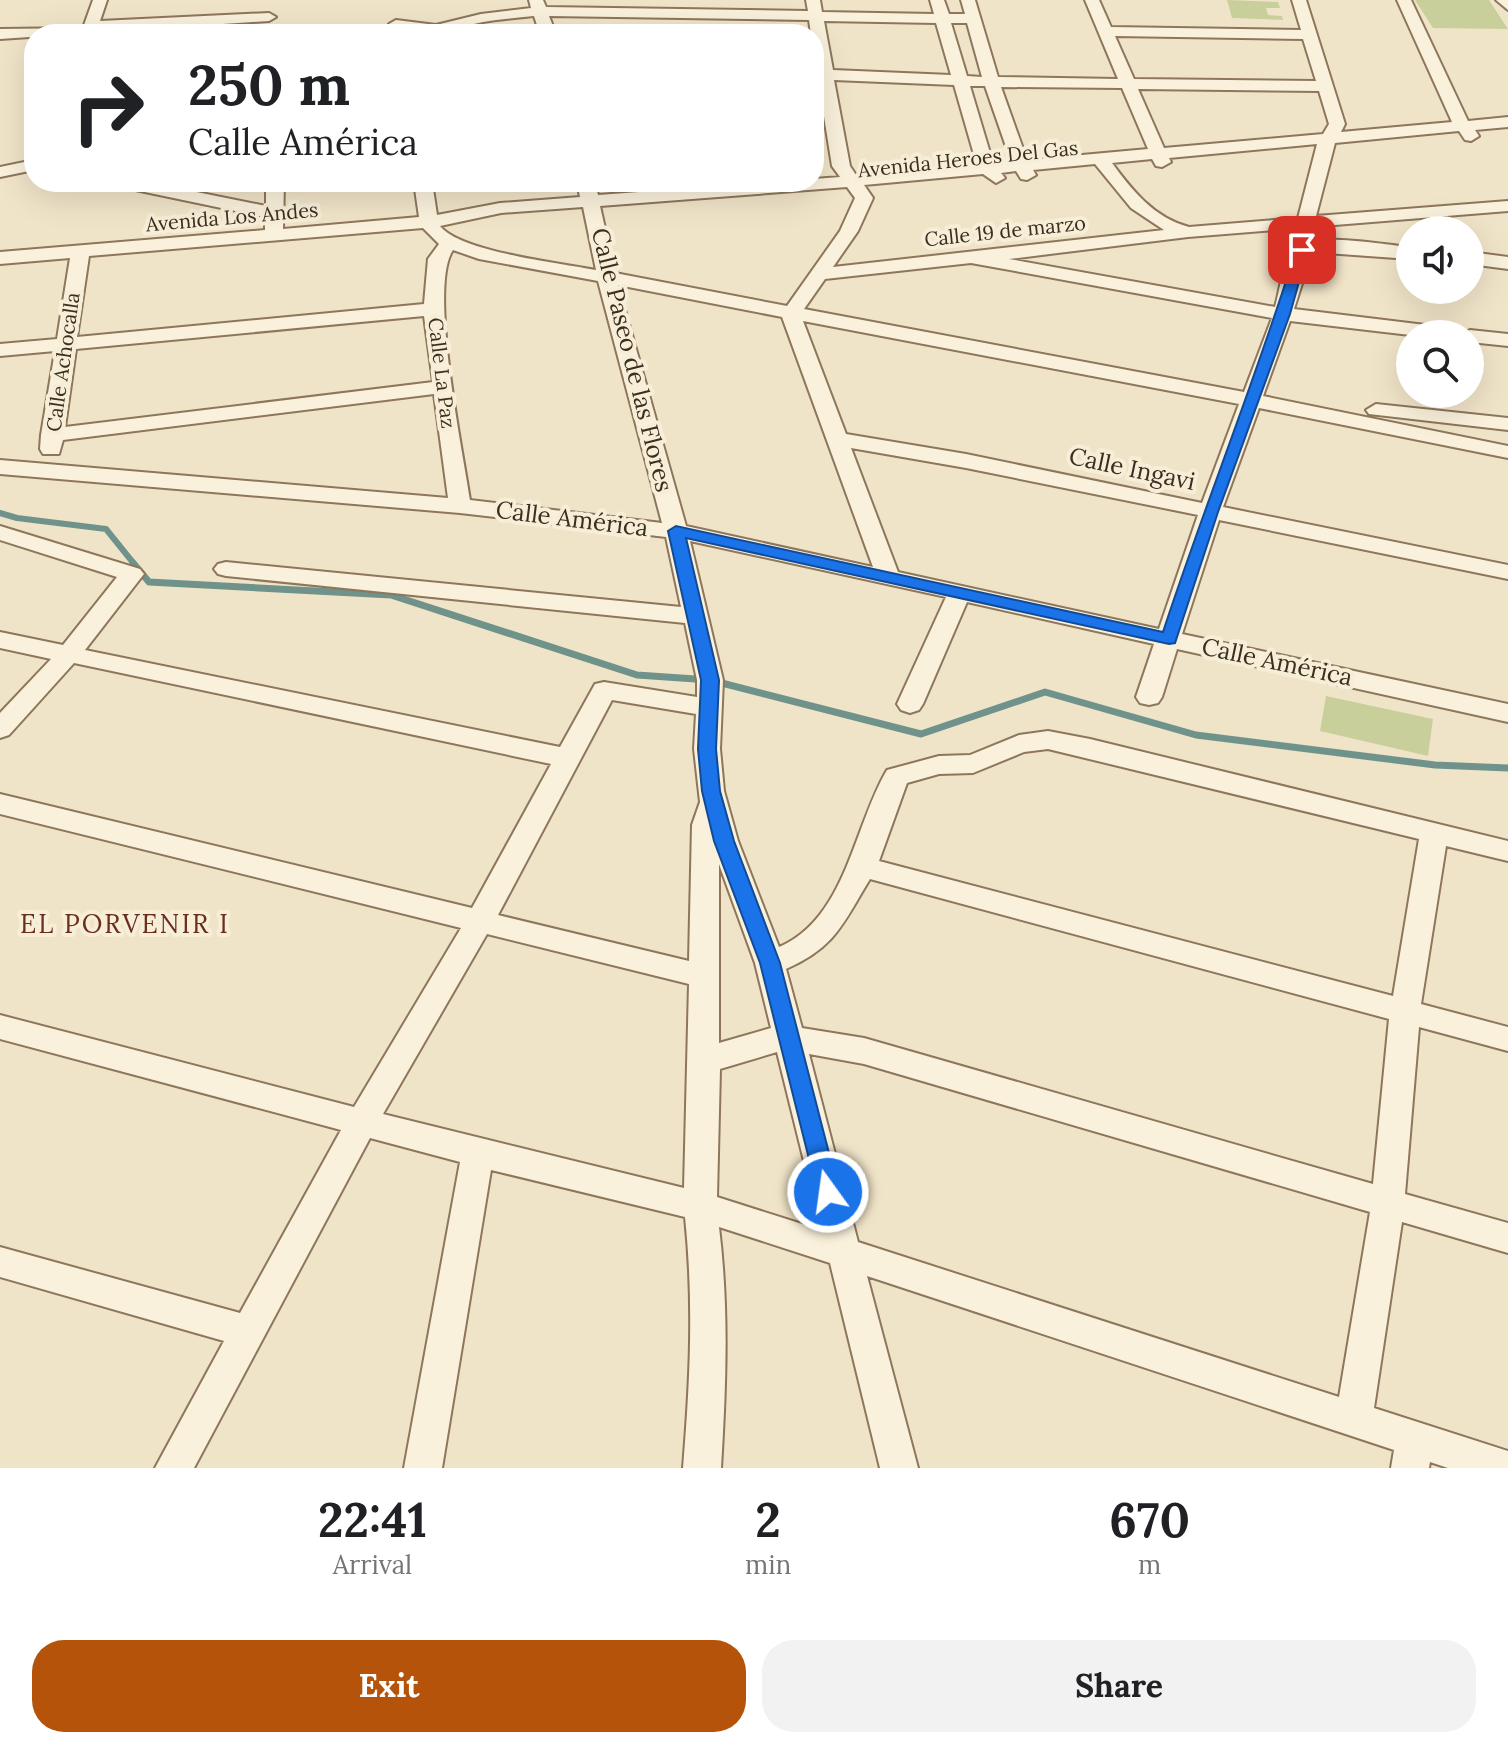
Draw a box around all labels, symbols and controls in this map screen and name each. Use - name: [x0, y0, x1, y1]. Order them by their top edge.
- text: 250 m: [188, 49, 350, 120]
- icon: right: [56, 56, 160, 160]
- text: Calle América: [188, 119, 418, 165]
- street label: Avenida Heroes Del Gas: [856, 135, 1079, 183]
- street label: Avenida Los Andes: [144, 197, 319, 237]
- street label: Calle 19 de marzo: [923, 210, 1087, 251]
- pin: [1268, 216, 1336, 284]
- map controls: [1396, 216, 1484, 408]
- button: sound: [1396, 216, 1484, 304]
- street label: Calle Paseo de las Flores: [585, 225, 680, 495]
- icon: arrive: [1280, 228, 1324, 272]
- street label: Calle Achocalla: [40, 291, 85, 433]
- street label: Calle La Paz: [423, 316, 462, 430]
- button: search: [1396, 320, 1484, 408]
- street label: Calle Ingavi: [1066, 440, 1198, 497]
- street label: Calle América: [494, 494, 650, 543]
- street label: Calle América: [1199, 630, 1355, 693]
- district label: EL PORVENIR I: [20, 907, 230, 940]
- position arrow: [786, 1150, 870, 1234]
- text: 22:41: [318, 1489, 427, 1550]
- text: 2: [755, 1489, 781, 1550]
- text: 670: [1109, 1489, 1190, 1550]
- text: Arrival: [333, 1548, 412, 1581]
- text: min: [745, 1548, 791, 1581]
- text: m: [1138, 1548, 1161, 1581]
- button: Exit: [32, 1640, 746, 1732]
- button: Share: [762, 1640, 1476, 1732]

